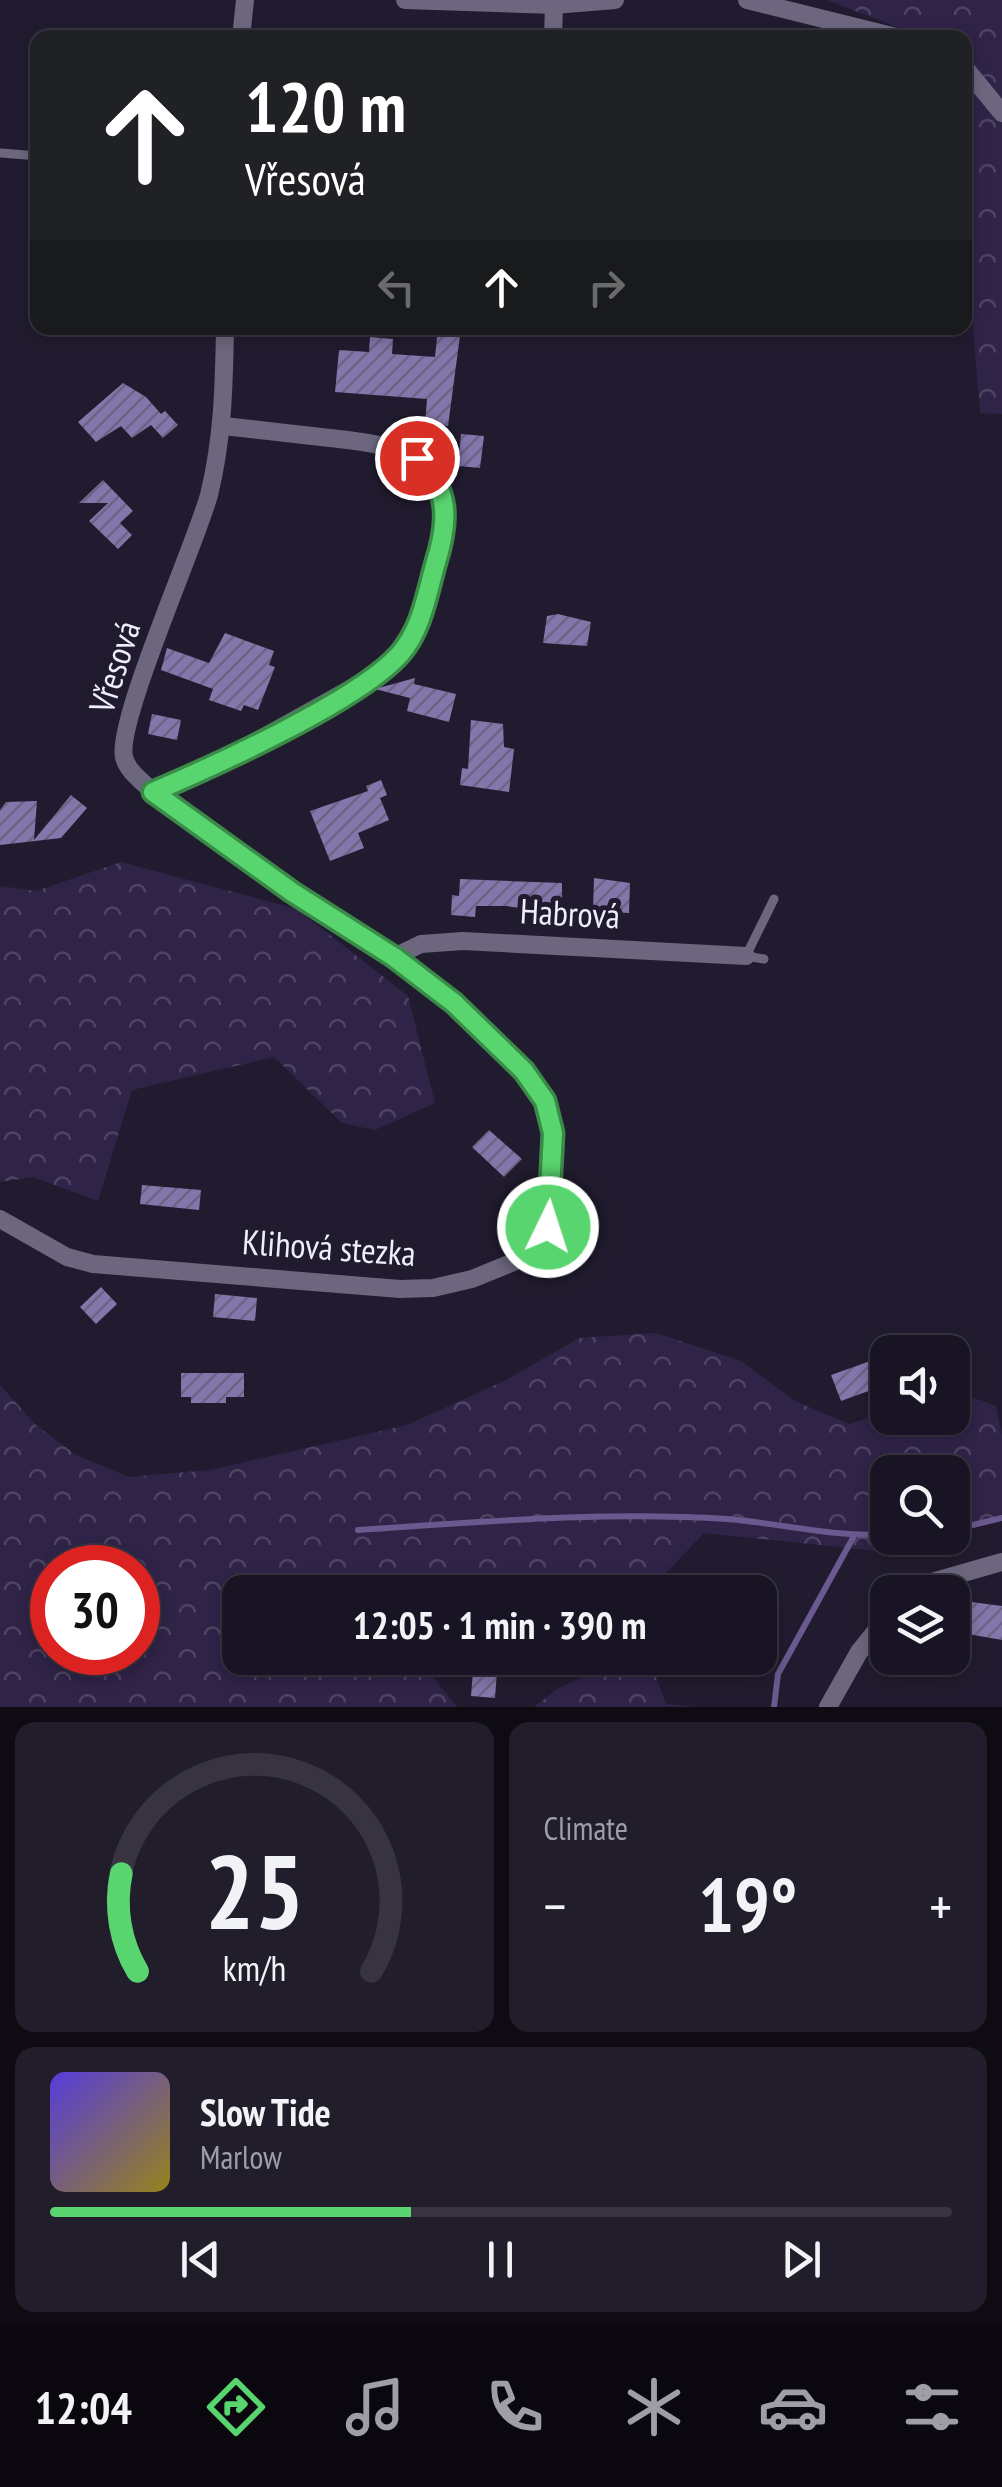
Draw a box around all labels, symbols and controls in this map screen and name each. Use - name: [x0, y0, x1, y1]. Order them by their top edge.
- text: 120 m: [245, 61, 406, 151]
- icon: ahead: [80, 70, 210, 200]
- text: Vřesová: [245, 149, 366, 207]
- icon: left: [369, 260, 424, 315]
- icon: ahead: [474, 260, 529, 315]
- icon: right: [579, 260, 634, 315]
- pin: [375, 416, 460, 501]
- icon: arrive: [390, 431, 445, 486]
- street label: Vřesová: [77, 615, 150, 719]
- street label: Habrová: [519, 887, 621, 939]
- position arrow: [496, 1175, 600, 1279]
- street label: Klihová stezka: [241, 1218, 417, 1276]
- map controls: [870, 1335, 970, 1675]
- button: sound: [870, 1335, 970, 1435]
- button: search: [870, 1455, 970, 1555]
- speed limit sign: 30: [30, 1545, 160, 1675]
- button: layers: [870, 1575, 970, 1675]
- text: 12:05 · 1 min · 390 m: [353, 1600, 646, 1649]
- text: Climate: [544, 1807, 628, 1849]
- text: 25: [205, 1823, 304, 1958]
- text: 19°: [698, 1856, 797, 1953]
- text: −: [544, 1870, 566, 1941]
- text: +: [929, 1870, 952, 1941]
- text: km/h: [223, 1945, 286, 1991]
- text: Slow Tide: [200, 2087, 331, 2136]
- text: Marlow: [200, 2136, 282, 2178]
- icon: previous: [173, 2232, 228, 2287]
- icon: pause: [473, 2232, 528, 2287]
- icon: next: [774, 2232, 829, 2287]
- icon: directions: [201, 2372, 271, 2442]
- icon: music: [340, 2372, 410, 2442]
- icon: phone: [480, 2372, 550, 2442]
- icon: climate: [619, 2372, 689, 2442]
- icon: car: [758, 2372, 828, 2442]
- icon: filters: [897, 2372, 967, 2442]
- text: 12:04: [35, 2378, 132, 2436]

